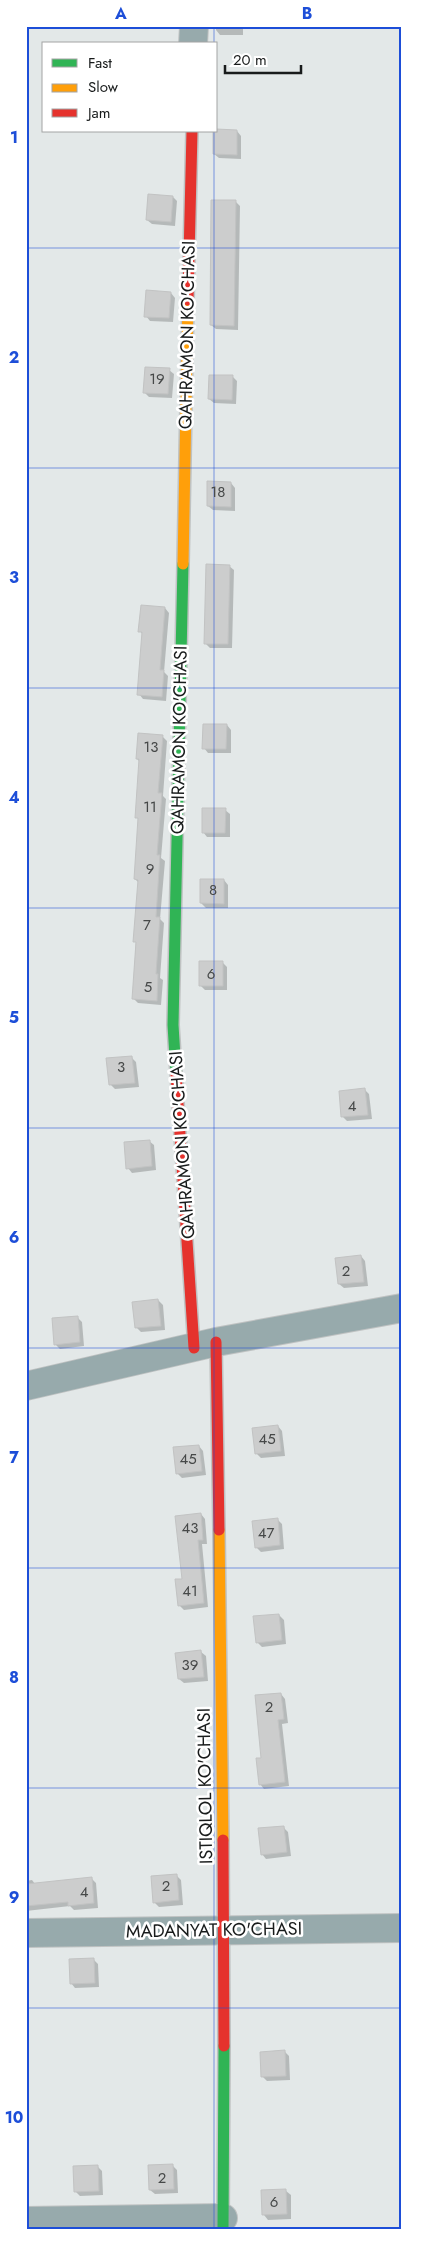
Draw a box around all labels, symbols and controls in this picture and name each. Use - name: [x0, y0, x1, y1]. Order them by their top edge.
- text: A: [114, 2, 127, 25]
- text: B: [302, 2, 312, 25]
- legend: [42, 42, 218, 132]
- scale bar: [225, 42, 302, 74]
- text: 20 m: [233, 49, 267, 71]
- text: Fast: [88, 52, 112, 74]
- text: Slow: [88, 76, 119, 98]
- text: Jam: [86, 102, 111, 124]
- text: 1: [10, 126, 18, 149]
- street label: QAHRAMON KO'CHASI: [172, 241, 202, 429]
- text: 2: [9, 346, 19, 369]
- house number: 19: [149, 368, 165, 390]
- house number: 18: [211, 481, 225, 503]
- text: 3: [9, 566, 19, 589]
- street label: QAHRAMON KO'CHASI: [164, 646, 194, 834]
- house number: 13: [144, 736, 158, 758]
- text: 4: [8, 786, 20, 809]
- house number: 11: [143, 796, 157, 818]
- house number: 9: [146, 858, 154, 880]
- house number: 8: [209, 879, 217, 901]
- house number: 7: [143, 914, 151, 936]
- house number: 6: [207, 963, 215, 985]
- house number: 5: [144, 976, 152, 998]
- text: 5: [9, 1006, 19, 1029]
- street label: QAHRAMON KO'CHASI: [162, 1050, 202, 1240]
- house number: 3: [117, 1056, 125, 1078]
- house number: 4: [348, 1095, 357, 1117]
- text: 6: [9, 1226, 19, 1249]
- house number: 2: [342, 1260, 350, 1282]
- house number: 45: [258, 1428, 276, 1450]
- text: 7: [9, 1446, 19, 1469]
- house number: 45: [179, 1448, 197, 1470]
- house number: 43: [182, 1517, 198, 1539]
- house number: 47: [258, 1522, 274, 1544]
- house number: 41: [182, 1580, 198, 1602]
- house number: 39: [182, 1654, 198, 1676]
- text: 8: [9, 1666, 19, 1689]
- house number: 2: [265, 1696, 273, 1718]
- street label: ISTIQLOL KO'CHASI: [191, 1708, 219, 1864]
- house number: 2: [162, 1875, 170, 1897]
- house number: 4: [80, 1881, 89, 1903]
- text: 9: [9, 1886, 19, 1909]
- street label: MADANYAT KO'CHASI: [126, 1915, 302, 1945]
- text: 10: [5, 2106, 23, 2129]
- house number: 2: [158, 2167, 166, 2189]
- house number: 6: [270, 2191, 278, 2213]

